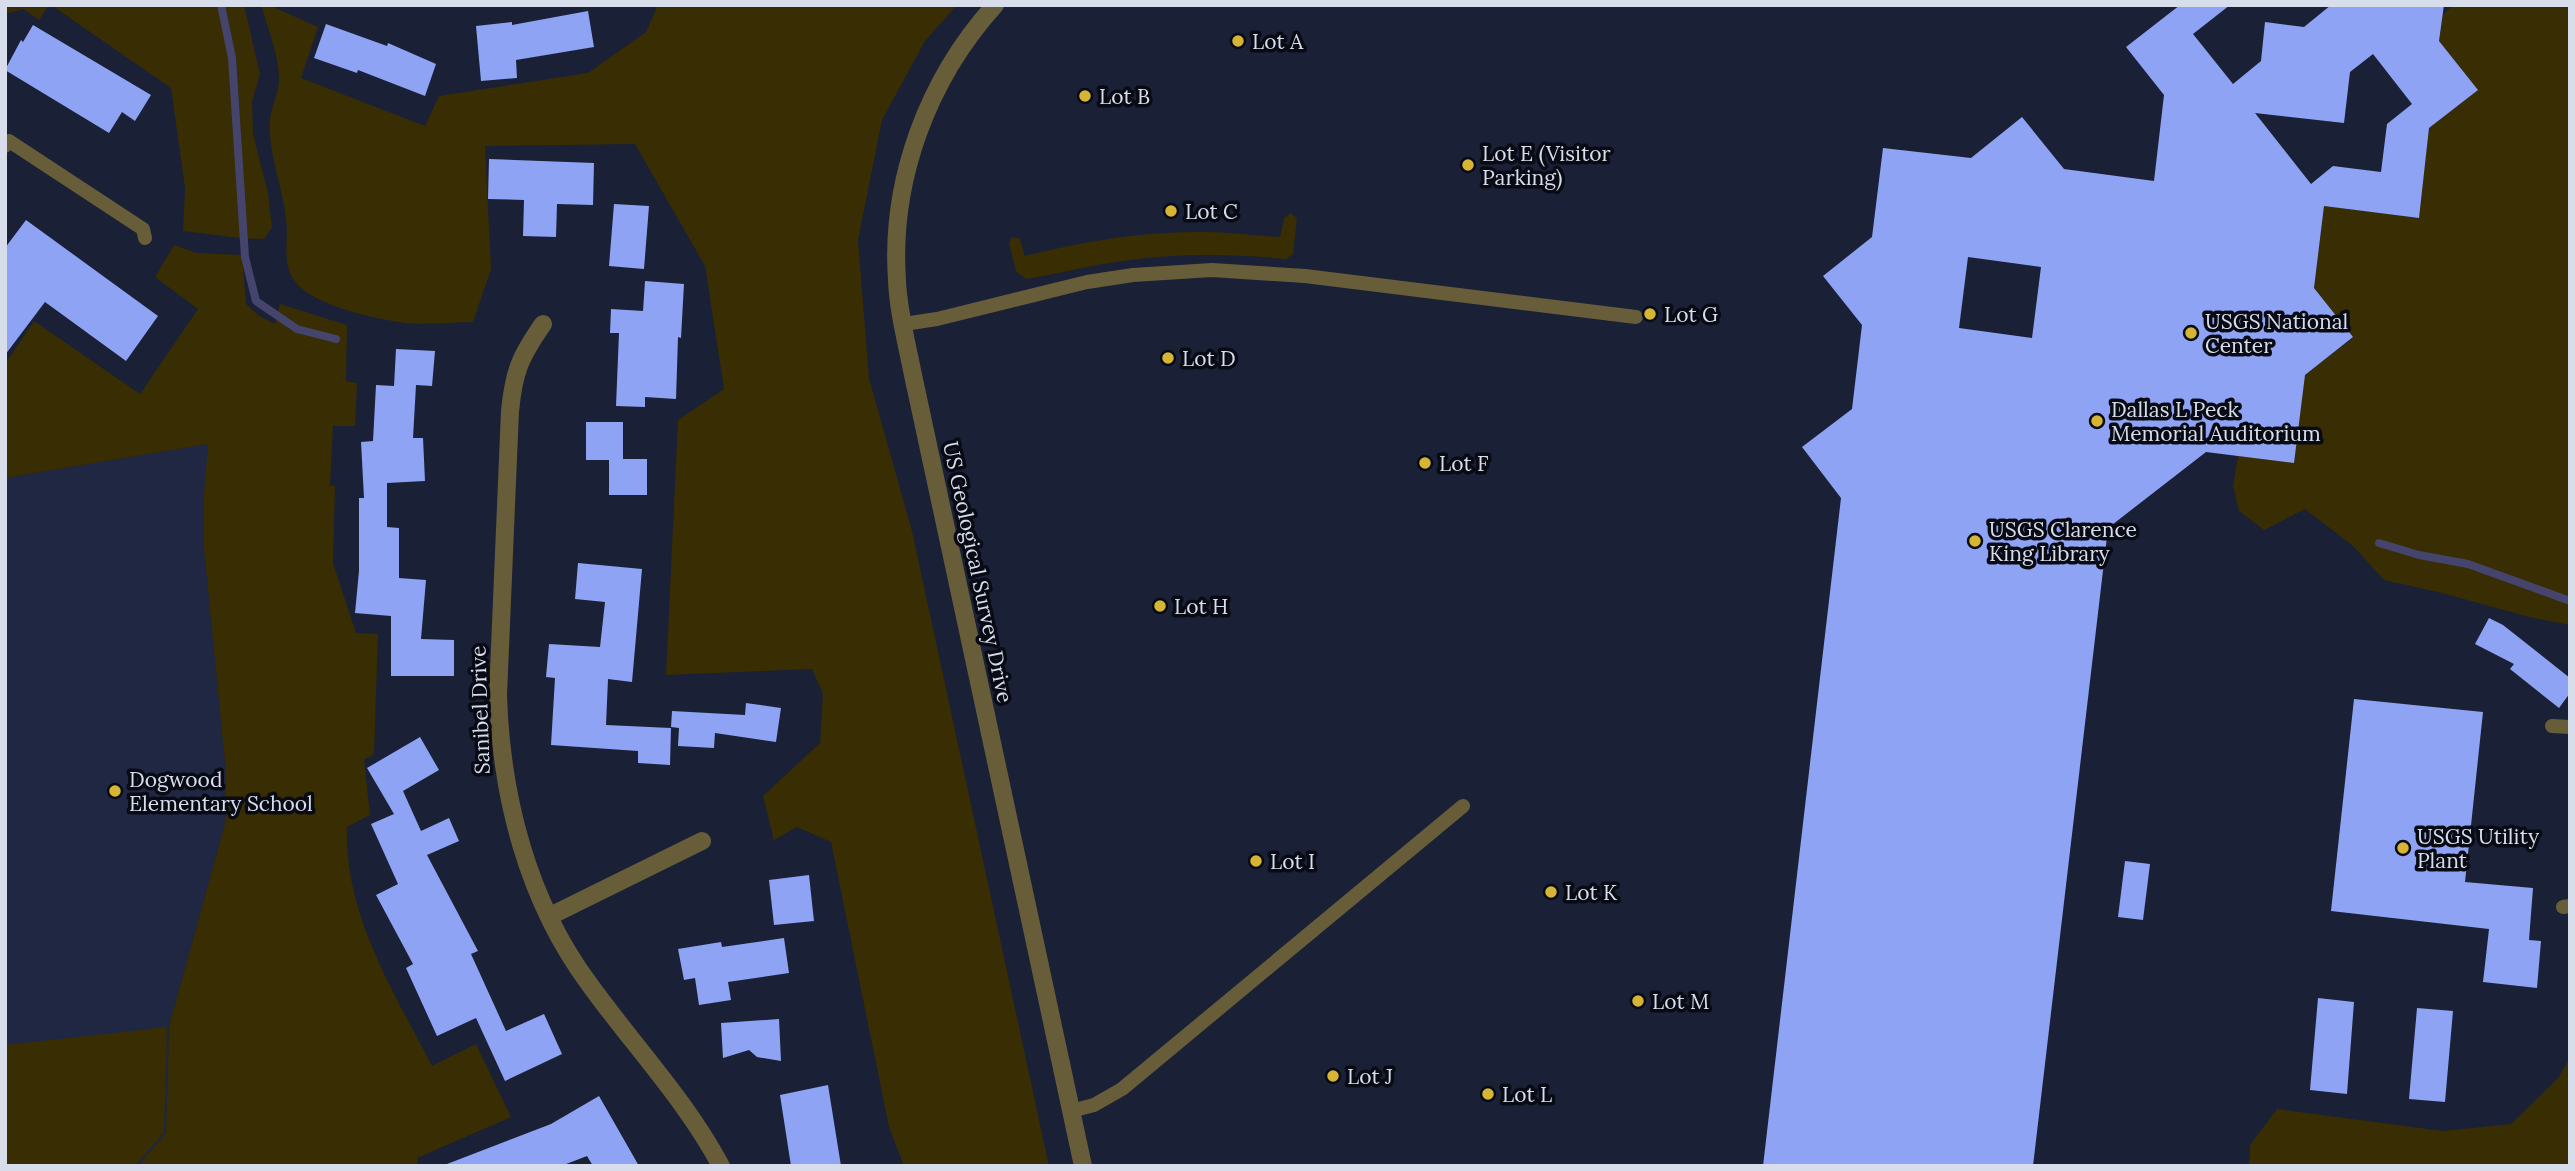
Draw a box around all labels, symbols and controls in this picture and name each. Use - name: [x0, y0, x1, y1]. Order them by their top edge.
- place label: Lot A: [1252, 28, 1304, 55]
- marker: Lot A: [1230, 33, 1246, 49]
- place label: Lot B: [1099, 83, 1150, 110]
- marker: Lot B: [1077, 88, 1093, 104]
- place label: Lot E (Visitor Parking): [1482, 140, 1611, 191]
- marker: Lot E (Visitor Parking): [1460, 157, 1476, 173]
- place label: Lot C: [1185, 198, 1238, 225]
- marker: Lot C: [1163, 203, 1179, 219]
- place label: Lot G: [1664, 301, 1718, 328]
- marker: Lot G: [1642, 306, 1658, 322]
- place label: USGS National Center: [2205, 308, 2348, 359]
- marker: USGS National Center: [2183, 325, 2199, 341]
- place label: Lot D: [1182, 345, 1236, 372]
- marker: Lot D: [1160, 350, 1176, 366]
- place label: Dallas L Peck Memorial Auditorium: [2111, 396, 2321, 447]
- marker: Dallas L Peck Memorial Auditorium: [2089, 413, 2105, 429]
- street label: US Geological Survey Drive: [937, 439, 1019, 705]
- place label: Lot F: [1439, 450, 1489, 477]
- marker: Lot F: [1417, 455, 1433, 471]
- place label: USGS Clarence King Library: [1989, 516, 2137, 567]
- marker: USGS Clarence King Library: [1967, 533, 1983, 549]
- place label: Lot H: [1174, 593, 1228, 620]
- marker: Lot H: [1152, 598, 1168, 614]
- street label: Sanibel Drive: [464, 645, 496, 775]
- place label: Dogwood Elementary School: [129, 766, 313, 817]
- marker: Dogwood Elementary School: [107, 783, 123, 799]
- place label: USGS Utility Plant: [2417, 823, 2539, 874]
- marker: USGS Utility Plant: [2395, 840, 2411, 856]
- place label: Lot I: [1270, 848, 1315, 875]
- marker: Lot I: [1248, 853, 1264, 869]
- place label: Lot K: [1565, 879, 1618, 906]
- marker: Lot K: [1543, 884, 1559, 900]
- place label: Lot M: [1652, 988, 1709, 1015]
- marker: Lot M: [1630, 993, 1646, 1009]
- place label: Lot J: [1347, 1063, 1393, 1090]
- marker: Lot J: [1325, 1068, 1341, 1084]
- place label: Lot L: [1502, 1081, 1552, 1108]
- marker: Lot L: [1480, 1086, 1496, 1102]

